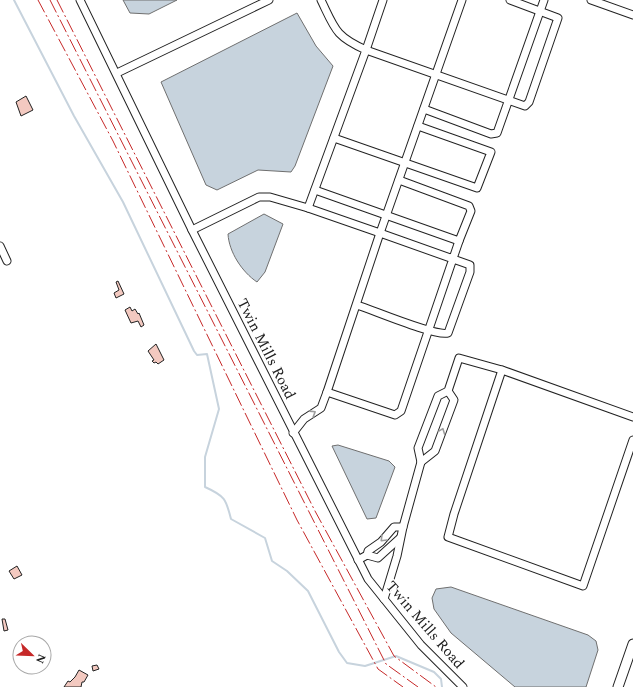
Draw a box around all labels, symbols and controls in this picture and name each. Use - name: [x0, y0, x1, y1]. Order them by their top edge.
- street label: Twin Mills Road: [231, 295, 301, 403]
- one-way arrow: [308, 411, 315, 418]
- one-way arrow: [438, 427, 446, 434]
- one-way arrow: [380, 534, 388, 541]
- street label: Twin Mills Road: [380, 576, 470, 674]
- north arrow: [12, 635, 52, 675]
- text: N: [31, 651, 50, 666]

